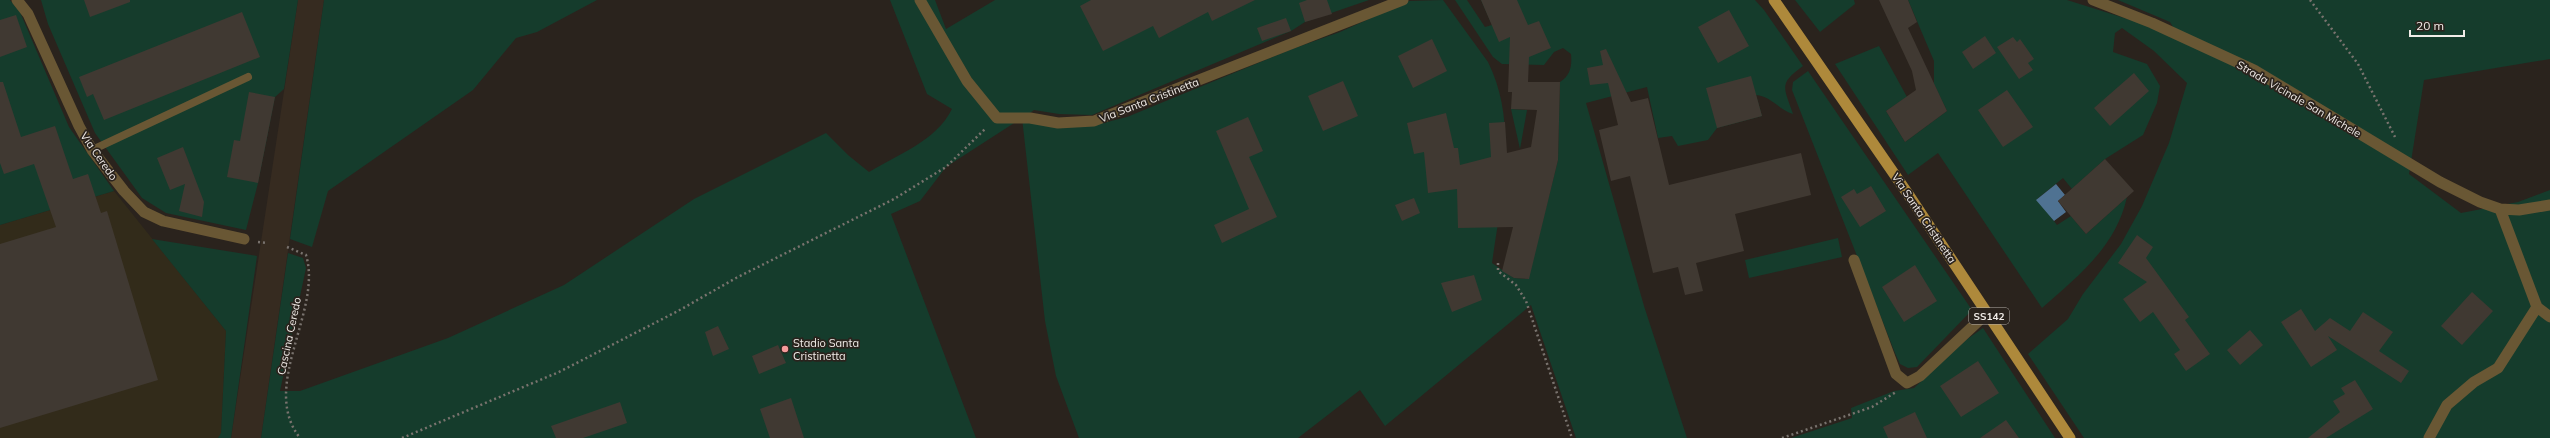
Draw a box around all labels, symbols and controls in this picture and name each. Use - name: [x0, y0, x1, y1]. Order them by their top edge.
- scale bar: [2410, 12, 2464, 38]
- text: 20 m: [2416, 18, 2444, 33]
- street label: Strada Vicinale San Michele: [2234, 58, 2364, 140]
- street label: Via Santa Cristinetta: [1097, 75, 1201, 125]
- street label: Via Ceredo: [77, 129, 121, 183]
- street label: Via Santa Cristinetta: [1889, 170, 1959, 266]
- street label: Cascina Ceredo: [274, 296, 304, 376]
- road number: SS142: [1969, 308, 2009, 324]
- place label: Stadio Santa Cristinetta: [793, 336, 859, 363]
- marker: Stadio Santa Cristinetta: [780, 344, 790, 354]

